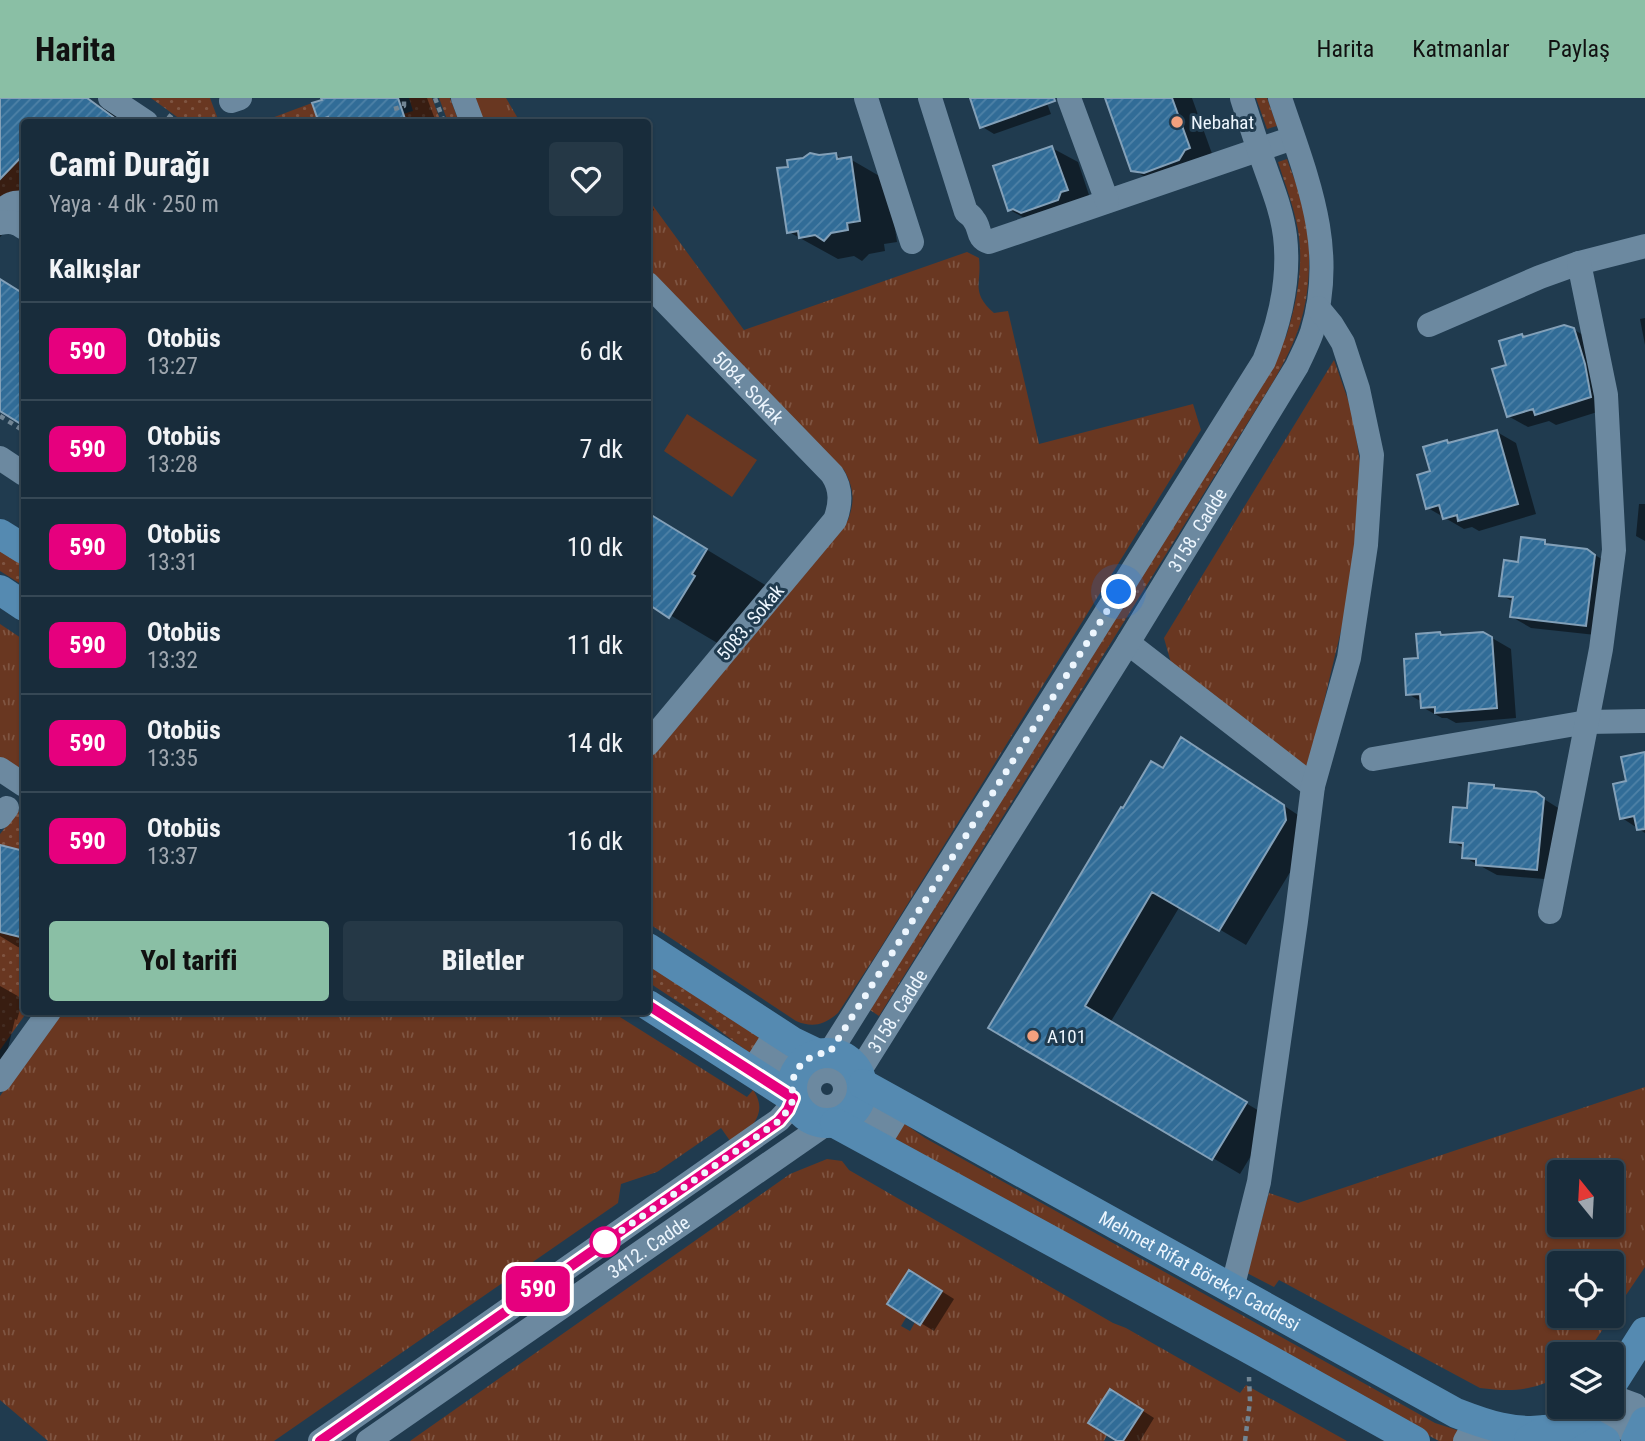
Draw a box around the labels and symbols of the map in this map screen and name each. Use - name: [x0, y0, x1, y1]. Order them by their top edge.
- place label: Nebahat: [1191, 111, 1254, 134]
- marker: Nebahat: [1169, 114, 1185, 130]
- street label: 5084. Sokak: [707, 347, 789, 429]
- street label: 3158. Cadde: [1163, 484, 1232, 576]
- your location: [1101, 574, 1136, 609]
- street label: 5083. Sokak: [712, 579, 789, 665]
- street label: 3158. Cadde: [863, 965, 933, 1057]
- place label: A101: [1047, 1025, 1086, 1048]
- marker: A101: [1025, 1028, 1041, 1044]
- north arrow: [1547, 1160, 1624, 1237]
- street label: Mehmet Rifat Börekçi Caddesi: [1095, 1206, 1304, 1336]
- street label: 3412. Cadde: [603, 1211, 694, 1284]
- unlabelled marker: [590, 1227, 620, 1257]
- line badge: 590: [498, 1266, 578, 1312]

